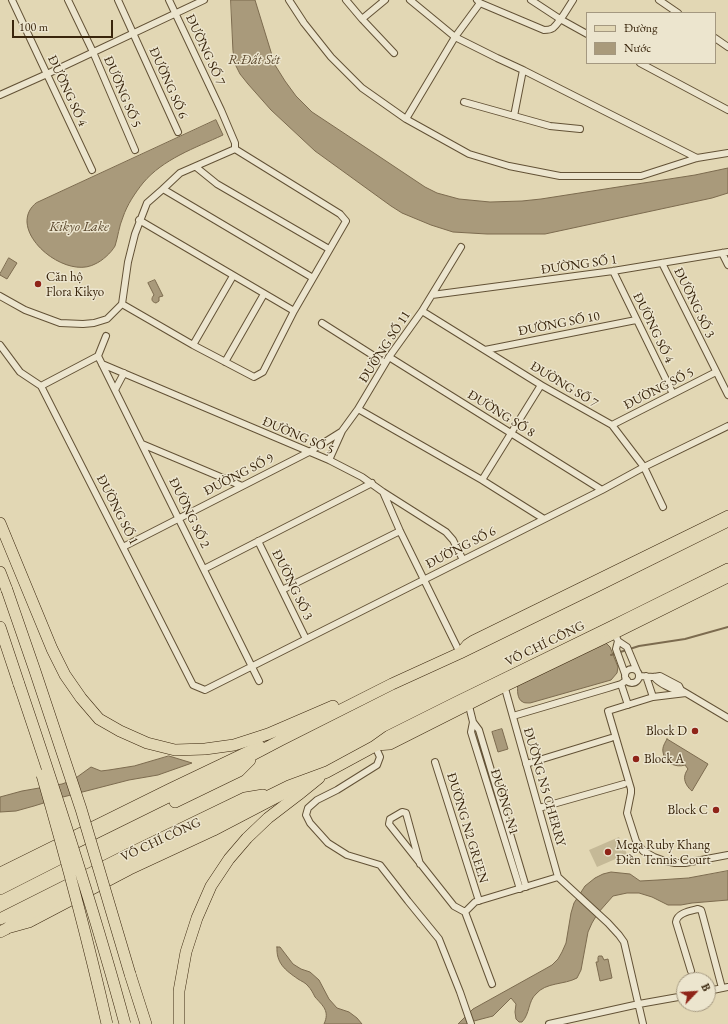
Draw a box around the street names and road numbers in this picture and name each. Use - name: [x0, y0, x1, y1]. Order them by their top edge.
- street label: ĐƯỜNG SỐ 7: [182, 12, 228, 88]
- street label: ĐƯỜNG SỐ 6: [145, 45, 191, 121]
- street label: ĐƯỜNG SỐ 4: [44, 53, 90, 129]
- street label: ĐƯỜNG SỐ 5: [100, 54, 144, 130]
- street label: ĐƯỜNG SỐ 1: [540, 252, 618, 278]
- street label: ĐƯỜNG SỐ 3: [670, 265, 718, 341]
- street label: ĐƯỜNG SỐ 4: [629, 290, 677, 366]
- street label: ĐƯỜNG SỐ 11: [356, 308, 414, 386]
- street label: ĐƯỜNG SỐ 10: [517, 308, 601, 340]
- street label: ĐƯỜNG SỐ 7: [527, 359, 601, 411]
- street label: ĐƯỜNG SỐ 5: [621, 365, 697, 413]
- street label: ĐƯỜNG SỐ 8: [464, 387, 538, 441]
- street label: ĐƯỜNG SỐ 5: [260, 414, 336, 458]
- street label: ĐƯỜNG SỐ 9: [201, 451, 277, 499]
- street label: ĐƯỜNG SỐ 1: [93, 472, 141, 548]
- street label: ĐƯỜNG SỐ 2: [165, 475, 213, 551]
- street label: ĐƯỜNG SỐ 6: [423, 524, 499, 572]
- street label: ĐƯỜNG SỐ 3: [268, 547, 316, 623]
- street label: VÕ CHÍ CÔNG: [503, 618, 587, 670]
- street label: ĐƯỜNG N5 CHERRY: [520, 726, 568, 848]
- street label: ĐƯỜNG N1: [487, 767, 521, 837]
- street label: ĐƯỜNG N2 GREEN: [443, 771, 491, 885]
- street label: VÕ CHÍ CÔNG: [119, 815, 203, 865]

